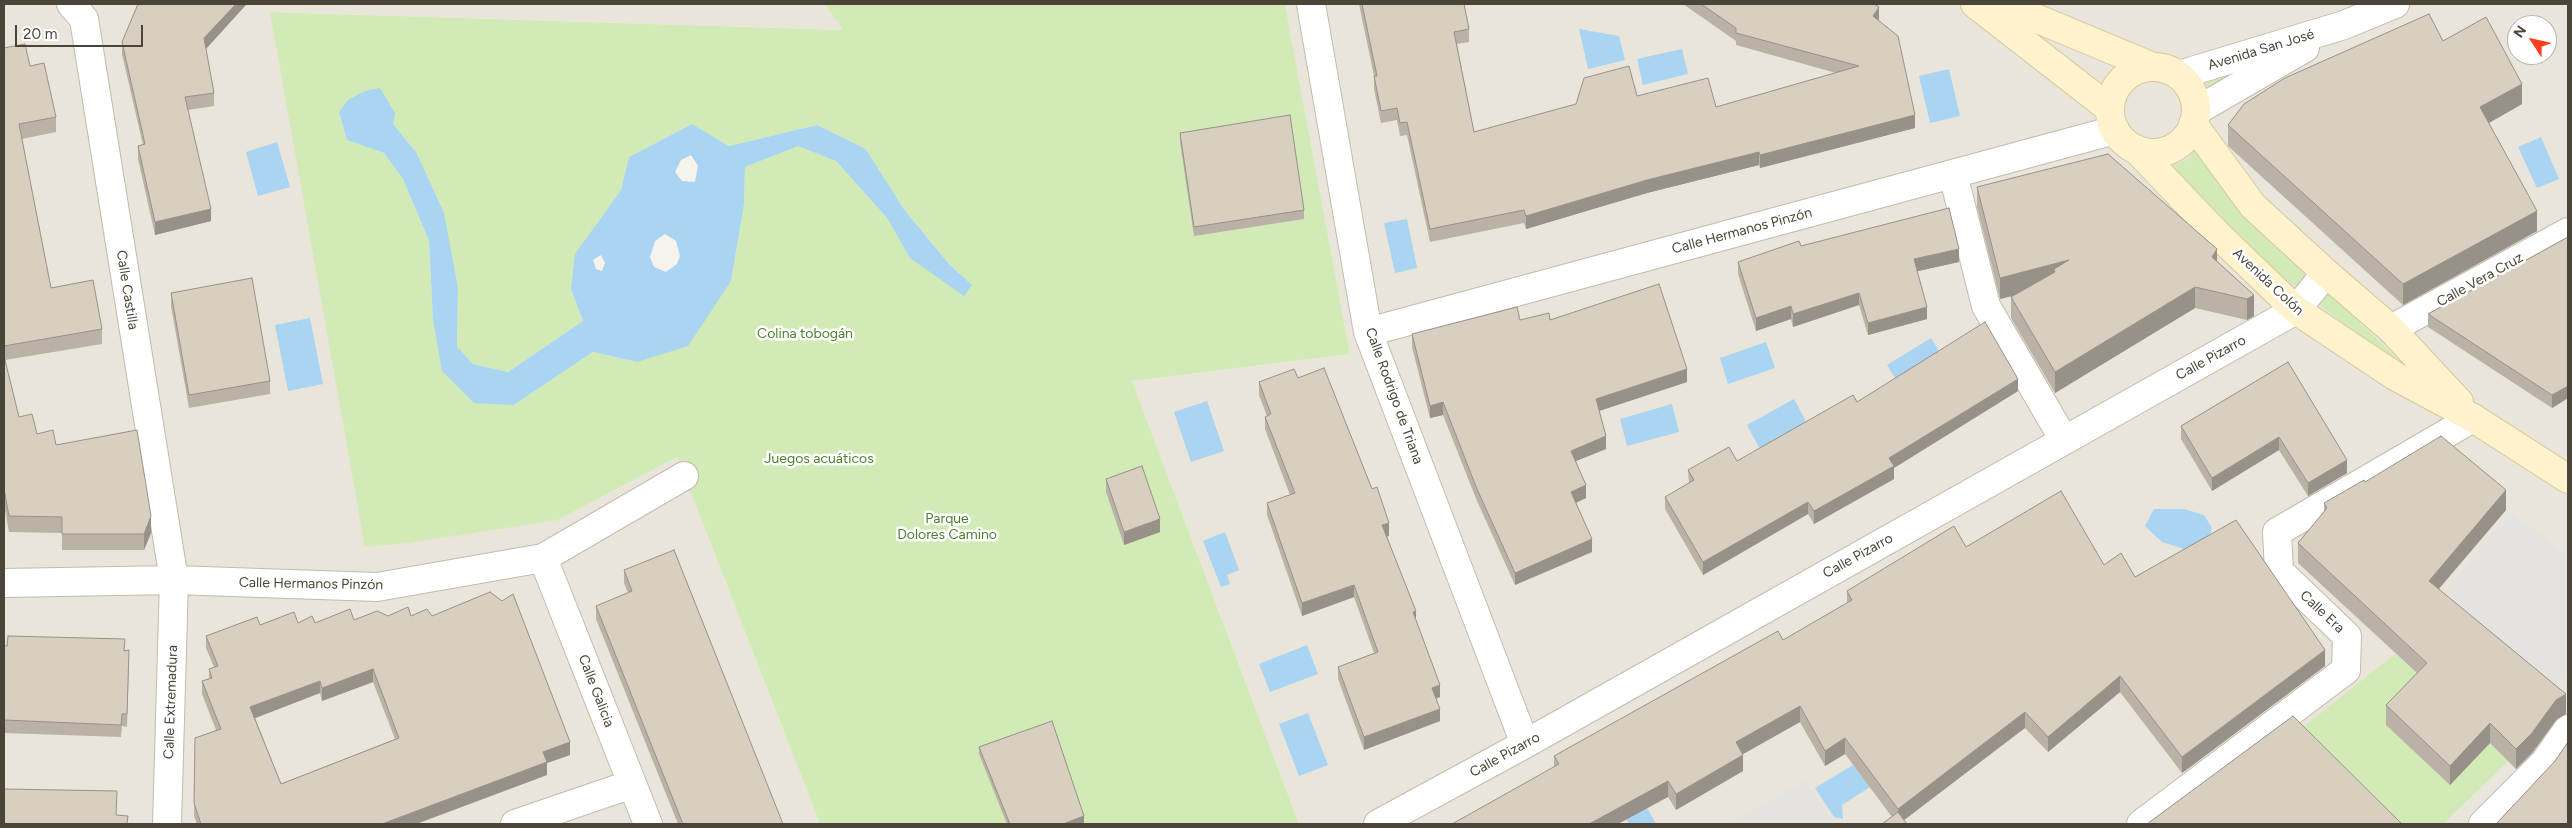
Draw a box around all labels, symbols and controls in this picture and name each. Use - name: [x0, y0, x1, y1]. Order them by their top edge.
- scale bar: [18, 15, 145, 47]
- north arrow: [2507, 15, 2557, 65]
- text: N: [2510, 22, 2530, 41]
- text: 20 m: [23, 25, 57, 43]
- street label: Avenida San José: [2206, 26, 2316, 74]
- street label: Calle Hermanos Pinzón: [1670, 204, 1814, 258]
- street label: Avenida Colón: [2229, 245, 2307, 319]
- street label: Calle Castilla: [112, 249, 142, 331]
- street label: Calle Vera Cruz: [2434, 249, 2526, 311]
- park label: Colina tobogán: [757, 326, 853, 342]
- street label: Calle Rodrigo de Triana: [1362, 326, 1426, 466]
- street label: Calle Pizarro: [2173, 332, 2249, 384]
- park label: Juegos acuáticos: [764, 451, 874, 467]
- park label: Parque Dolores Camino: [897, 511, 997, 544]
- street label: Calle Pizarro: [1820, 530, 1896, 582]
- street label: Calle Hermanos Pinzón: [239, 574, 383, 594]
- street label: Calle Era: [2296, 587, 2348, 637]
- street label: Calle Extremadura: [161, 645, 181, 759]
- street label: Calle Galicia: [574, 652, 618, 730]
- street label: Calle Pizarro: [1467, 729, 1543, 781]

